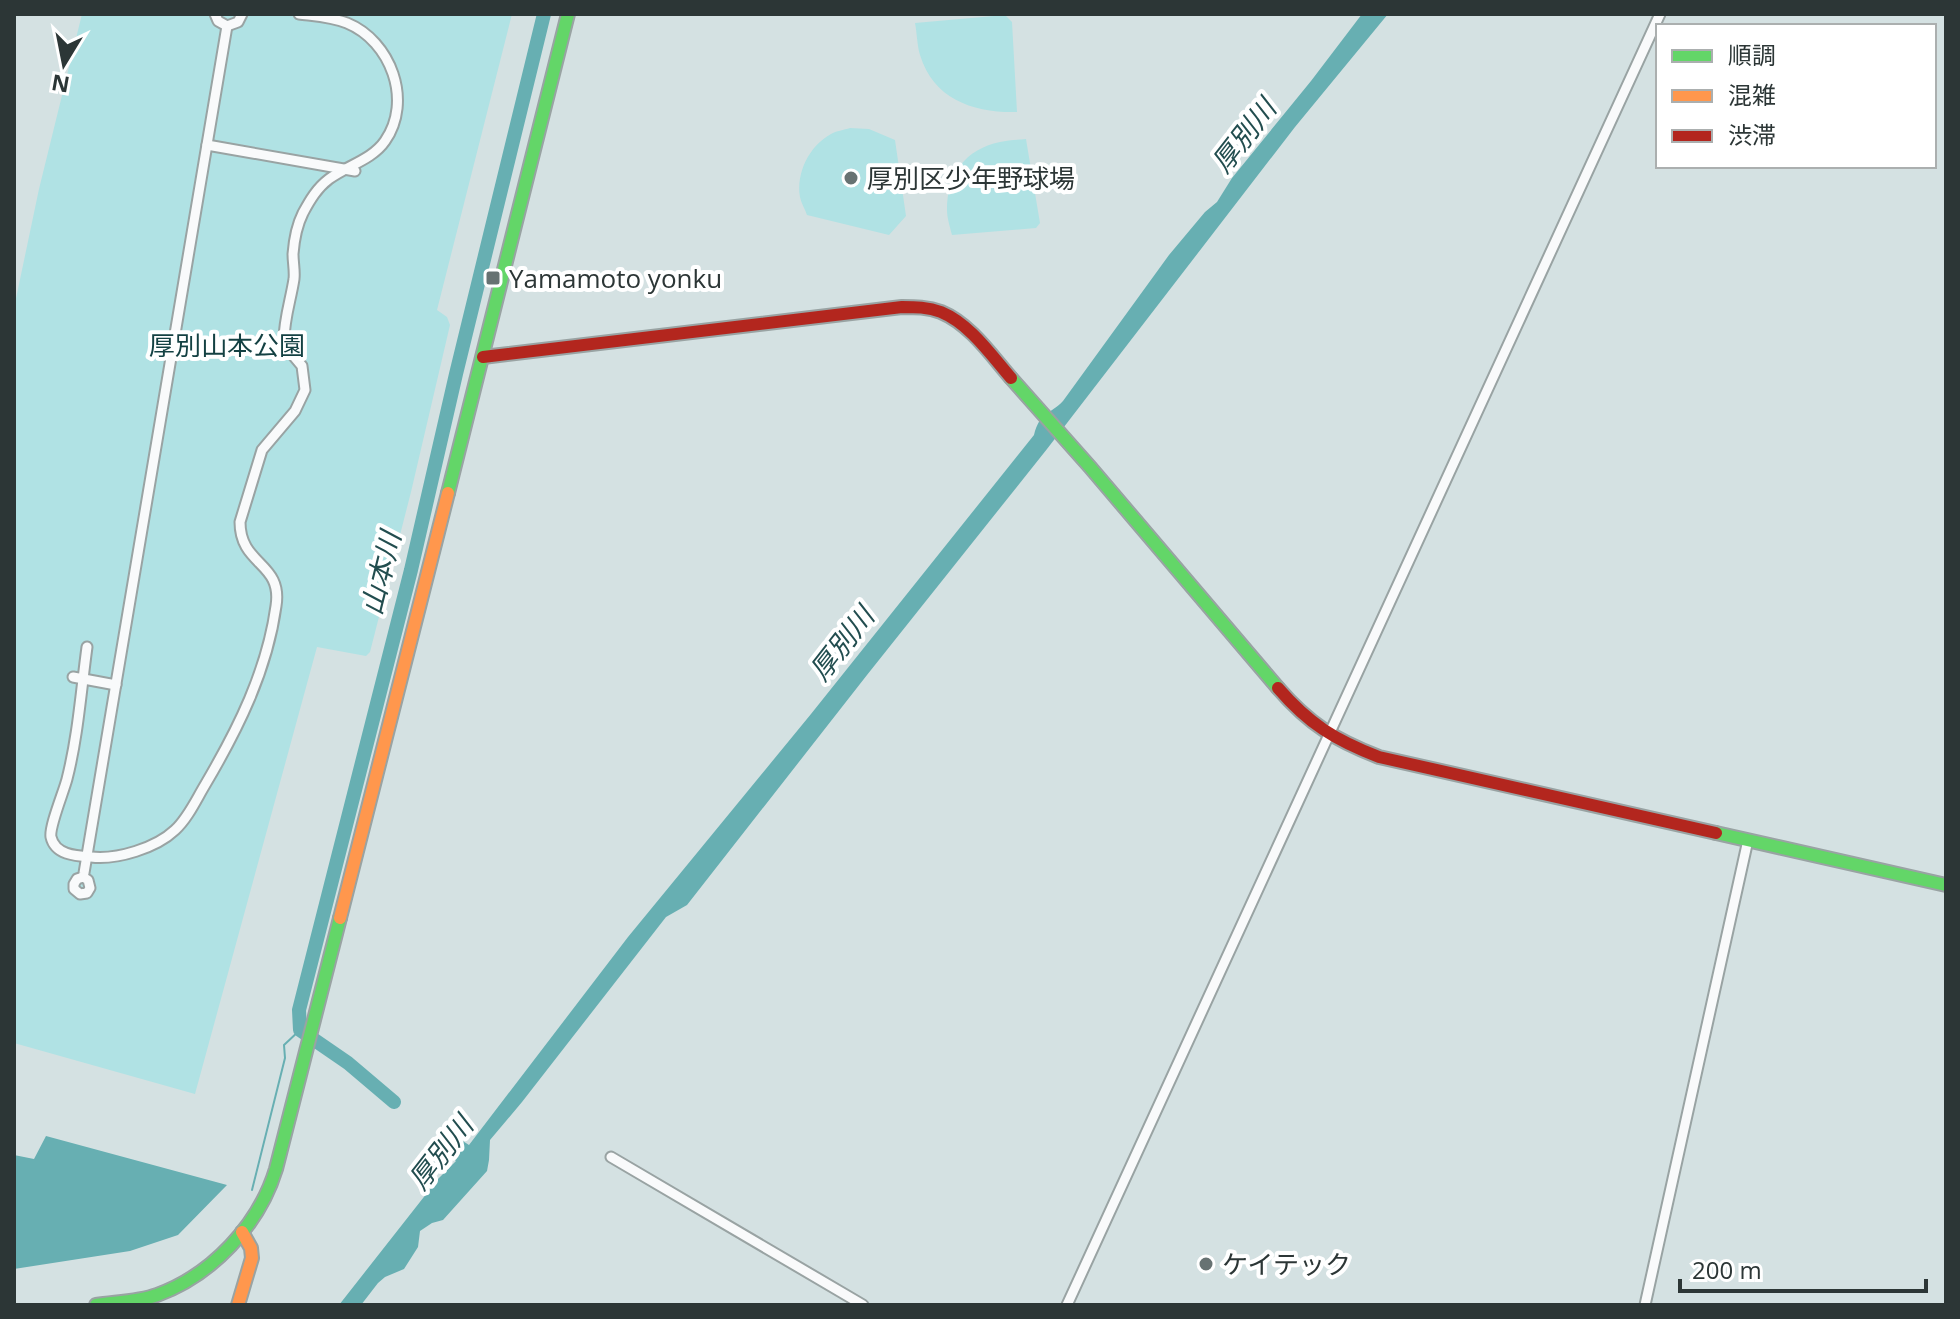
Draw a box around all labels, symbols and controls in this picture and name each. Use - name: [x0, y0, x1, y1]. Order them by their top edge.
- north arrow: [24, 24, 104, 104]
- legend: [1656, 24, 1936, 168]
- text: 順調: [1728, 38, 1776, 71]
- text: N: [49, 68, 72, 101]
- text: 混雑: [1728, 78, 1776, 111]
- water label: 厚別川: [1202, 88, 1286, 180]
- text: 渋滞: [1728, 118, 1776, 151]
- place label: 厚別区少年野球場: [867, 160, 1075, 196]
- marker: 厚別区少年野球場: [842, 169, 860, 187]
- place label: Yamamoto yonku: [509, 260, 722, 296]
- marker: Yamamoto yonku: [484, 269, 502, 287]
- park label: 厚別山本公園: [149, 327, 305, 363]
- water label: 山本川: [351, 525, 409, 618]
- water label: 厚別川: [800, 596, 884, 688]
- water label: 厚別川: [399, 1105, 483, 1197]
- scale bar: [1680, 1243, 1926, 1293]
- place label: ケイテック: [1222, 1246, 1351, 1282]
- text: 200 m: [1692, 1253, 1762, 1286]
- marker: ケイテック: [1197, 1255, 1215, 1273]

